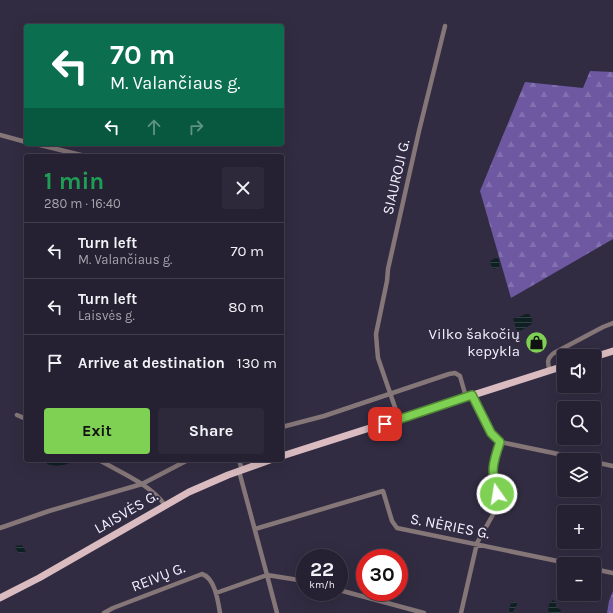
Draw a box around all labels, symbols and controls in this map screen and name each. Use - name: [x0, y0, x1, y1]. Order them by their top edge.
- text: 70 m: [110, 38, 175, 71]
- icon: left: [44, 40, 96, 92]
- text: M. Valančiaus g.: [110, 72, 241, 94]
- icon: left: [101, 116, 123, 138]
- icon: ahead: [143, 116, 165, 138]
- icon: right: [185, 116, 207, 138]
- street label: SIAUROJI G.: [379, 137, 413, 216]
- text: 1 min: [44, 167, 104, 195]
- button: close: [222, 167, 264, 209]
- text: 280 m · 16:40: [44, 196, 121, 211]
- text: Turn left: [78, 234, 137, 252]
- icon: left: [44, 240, 66, 262]
- text: 70 m: [230, 242, 264, 260]
- text: M. Valančiaus g.: [78, 252, 172, 267]
- text: Turn left: [78, 290, 137, 308]
- icon: left: [44, 296, 66, 318]
- text: 80 m: [228, 298, 264, 316]
- text: Laisvės g.: [78, 308, 135, 323]
- place label: Vilko šakočių kepykla: [429, 325, 520, 360]
- shop icon: Vilko šakočių kepykla: [523, 330, 549, 356]
- map controls: [557, 349, 601, 601]
- button: sound: [557, 349, 601, 393]
- icon: arrive: [44, 352, 66, 374]
- text: Arrive at destination: [78, 354, 225, 372]
- text: 130 m: [237, 354, 277, 372]
- button: search: [557, 401, 601, 445]
- pin: [368, 407, 402, 441]
- button: Exit: [44, 408, 150, 454]
- button: Share: [158, 408, 264, 454]
- icon: arrive: [374, 413, 396, 435]
- button: layers: [557, 453, 601, 497]
- position arrow: [476, 473, 518, 515]
- street label: LAISVĖS G.: [91, 486, 161, 537]
- button: +: [557, 505, 601, 549]
- street label: S. NĖRIES G.: [409, 509, 492, 543]
- speed limit sign: 30: [356, 549, 408, 601]
- button: −: [557, 557, 601, 601]
- street label: REIVŲ G.: [129, 558, 188, 595]
- text: 22: [310, 558, 334, 581]
- text: km/h: [309, 579, 335, 591]

